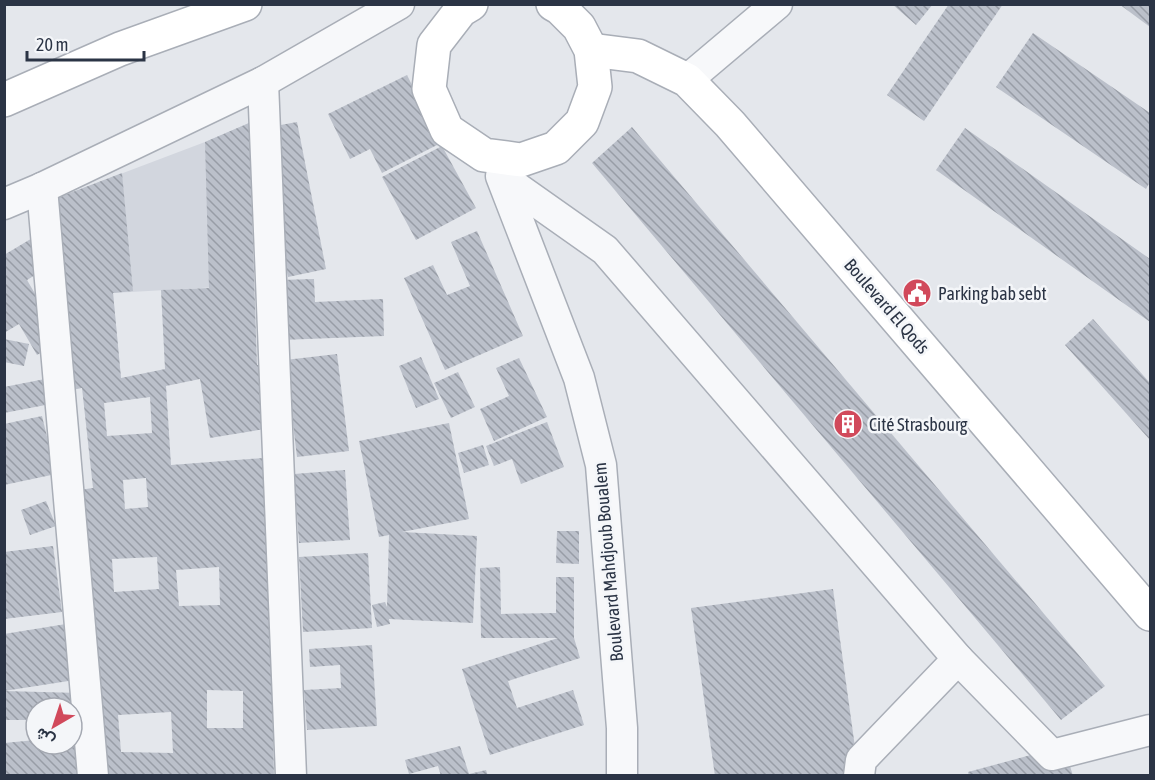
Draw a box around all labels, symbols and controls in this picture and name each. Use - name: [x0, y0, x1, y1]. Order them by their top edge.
- scale bar: [27, 24, 144, 62]
- text: 20 m: [36, 34, 68, 55]
- street label: Boulevard El Qods: [840, 254, 934, 358]
- public building icon: Parking bab sebt: [901, 277, 933, 309]
- place label: Parking bab sebt: [938, 283, 1047, 304]
- building icon: Cité Strasbourg: [832, 408, 864, 440]
- place label: Cité Strasbourg: [869, 414, 968, 435]
- street label: Boulevard Mahdjoub Boualem: [589, 461, 627, 663]
- north arrow: [24, 696, 84, 756]
- text: ش: [31, 724, 58, 751]

